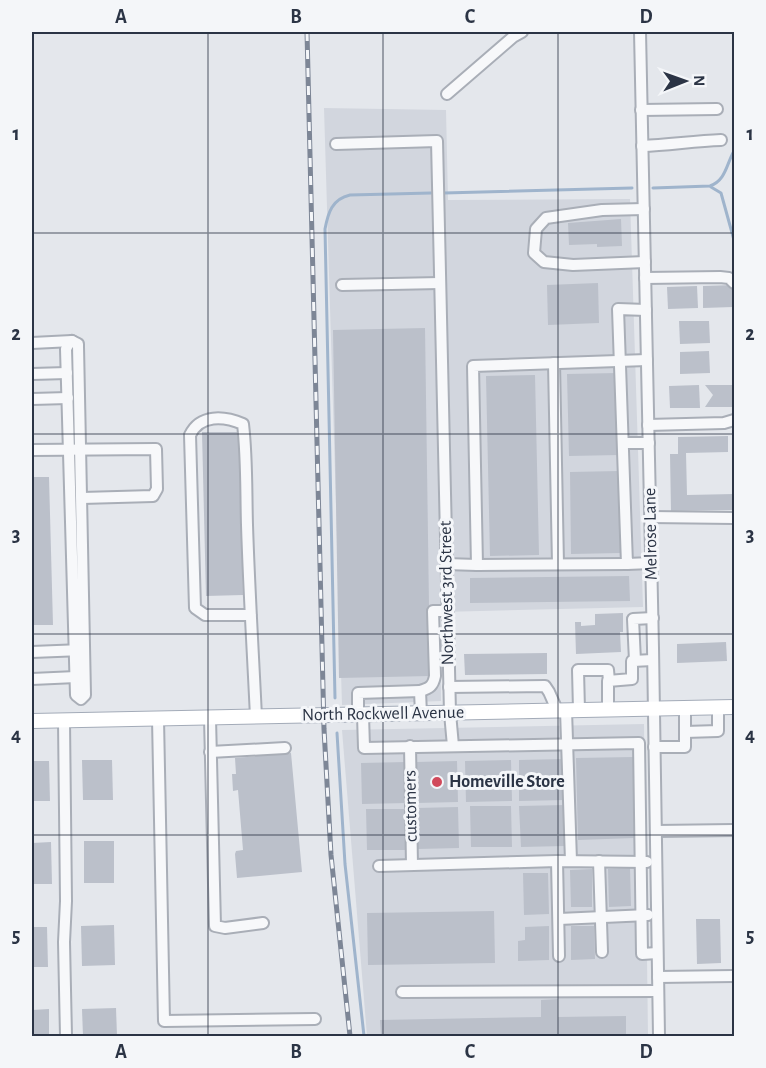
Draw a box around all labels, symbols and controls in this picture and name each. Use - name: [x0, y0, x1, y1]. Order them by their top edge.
- text: A: [115, 7, 127, 27]
- text: B: [290, 7, 302, 27]
- text: C: [465, 7, 476, 27]
- text: D: [639, 7, 653, 27]
- north arrow: [655, 51, 715, 111]
- text: N: [691, 75, 707, 86]
- text: 1: [12, 124, 20, 144]
- text: 1: [746, 124, 754, 144]
- text: 2: [11, 324, 21, 344]
- text: 2: [745, 324, 755, 344]
- street label: Melrose Lane: [641, 488, 661, 580]
- street label: Northwest 3rd Street: [437, 520, 457, 665]
- text: 3: [12, 525, 20, 545]
- text: 3: [746, 525, 754, 545]
- street label: North Rockwell Avenue: [302, 704, 464, 724]
- text: 4: [11, 725, 21, 745]
- text: 4: [745, 725, 755, 745]
- street label: customers: [401, 770, 421, 842]
- place label: Homeville Store: [449, 773, 565, 791]
- marker: Homeville Store: [430, 775, 444, 789]
- text: 5: [12, 926, 20, 946]
- text: 5: [746, 926, 754, 946]
- text: A: [115, 1042, 127, 1062]
- text: B: [290, 1042, 302, 1062]
- text: C: [465, 1042, 476, 1062]
- text: D: [639, 1042, 653, 1062]

